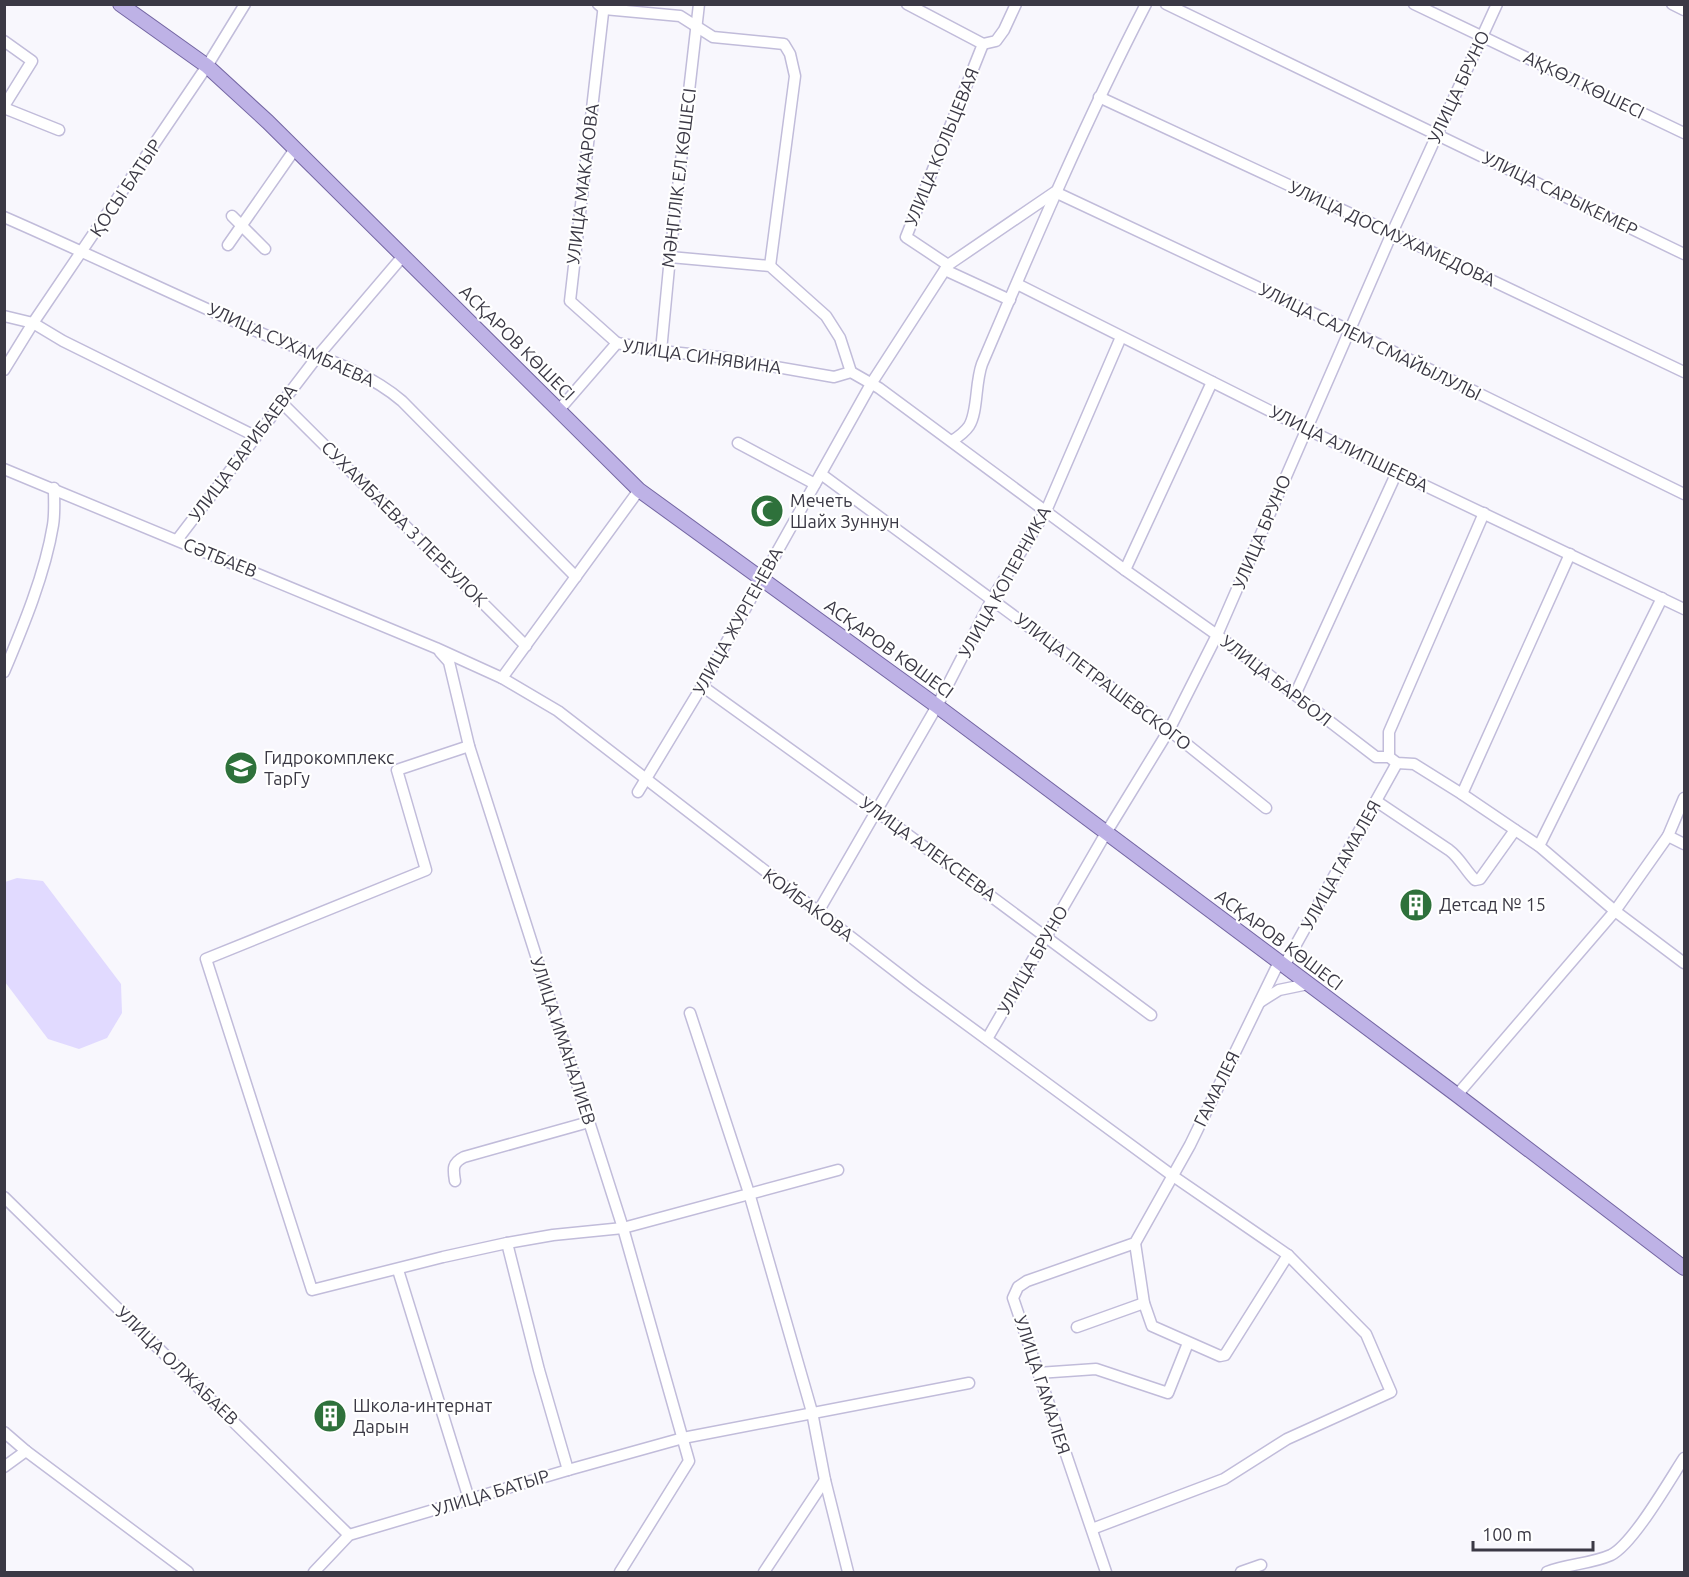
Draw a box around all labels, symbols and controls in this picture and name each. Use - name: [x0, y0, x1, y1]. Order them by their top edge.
- street label: УЛИЦА БРУНО: [1423, 27, 1493, 146]
- street label: АҚКӨЛ КӨШЕСІ: [1521, 46, 1648, 122]
- street label: УЛИЦА КОЛЬЦЕВАЯ: [900, 65, 982, 228]
- street label: МӘҢГІЛІК ЕЛ КӨШЕСІ: [657, 87, 699, 269]
- street label: УЛИЦА МАКАРОВА: [562, 102, 602, 265]
- street label: ҚОСЫ БАТЫР: [85, 135, 165, 240]
- street label: УЛИЦА САРЫКЕМЕР: [1480, 147, 1641, 239]
- street label: УЛИЦА ДОСМУХАМЕДОВА: [1286, 176, 1499, 290]
- street label: УЛИЦА САЛЕМ СМАЙЫЛУЛЫ: [1256, 278, 1485, 404]
- street label: АСҚАРОВ КӨШЕСІ: [456, 281, 579, 404]
- street label: УЛИЦА СУХАМБАЕВА: [205, 298, 378, 390]
- street label: УЛИЦА СИНЯВИНА: [622, 335, 783, 377]
- street label: УЛИЦА БАРИБАЕВА: [184, 380, 300, 525]
- street label: УЛИЦА АЛИПШЕЕВА: [1267, 401, 1432, 495]
- street label: СУХАМБАЕВА 3 ПЕРЕУЛОК: [318, 436, 492, 610]
- street label: УЛИЦА БРУНО: [1228, 472, 1294, 592]
- place label: Мечеть Шайх Зуннун: [790, 490, 900, 531]
- mosque icon: Мечеть Шайх Зуннун: [749, 493, 785, 529]
- street label: УЛИЦА КОПЕРНИКА: [954, 502, 1054, 661]
- street label: СӘТБАЕВ: [181, 533, 260, 581]
- street label: УЛИЦА ЖУРГЕНЕВА: [688, 543, 786, 698]
- street label: АСҚАРОВ КӨШЕСІ: [821, 595, 958, 702]
- street label: УЛИЦА ПЕТРАШЕВСКОГО: [1012, 609, 1195, 754]
- street label: УЛИЦА БАРБОЛ: [1218, 631, 1336, 729]
- place label: Гидрокомплекс ТарГу: [264, 747, 394, 788]
- school or university icon: Гидрокомплекс ТарГу: [223, 750, 259, 786]
- street label: УЛИЦА АЛЕКСЕЕВА: [857, 792, 1001, 904]
- street label: УЛИЦА ГАМАЛЕЯ: [1296, 796, 1384, 933]
- street label: КОЙБАКОВА: [760, 864, 858, 945]
- street label: АСҚАРОВ КӨШЕСІ: [1212, 885, 1347, 994]
- building icon: Детсад № 15: [1398, 887, 1434, 923]
- place label: Детсад № 15: [1439, 894, 1546, 914]
- street label: УЛИЦА БРУНО: [993, 902, 1071, 1017]
- street label: УЛИЦА ИМАНАЛИЕВ: [527, 954, 601, 1127]
- street label: ГАМАЛЕЯ: [1189, 1048, 1243, 1129]
- street label: УЛИЦА ОЛЖАБАЕВ: [113, 1302, 243, 1429]
- street label: УЛИЦА ГАМАЛЕЯ: [1011, 1313, 1075, 1457]
- place label: Школа-интернат Дарын: [353, 1395, 492, 1436]
- building icon: Школа-интернат Дарын: [312, 1398, 348, 1434]
- street label: УЛИЦА БАТЫР: [430, 1465, 552, 1519]
- scale bar: [1473, 1514, 1593, 1552]
- text: 100 m: [1482, 1524, 1532, 1544]

